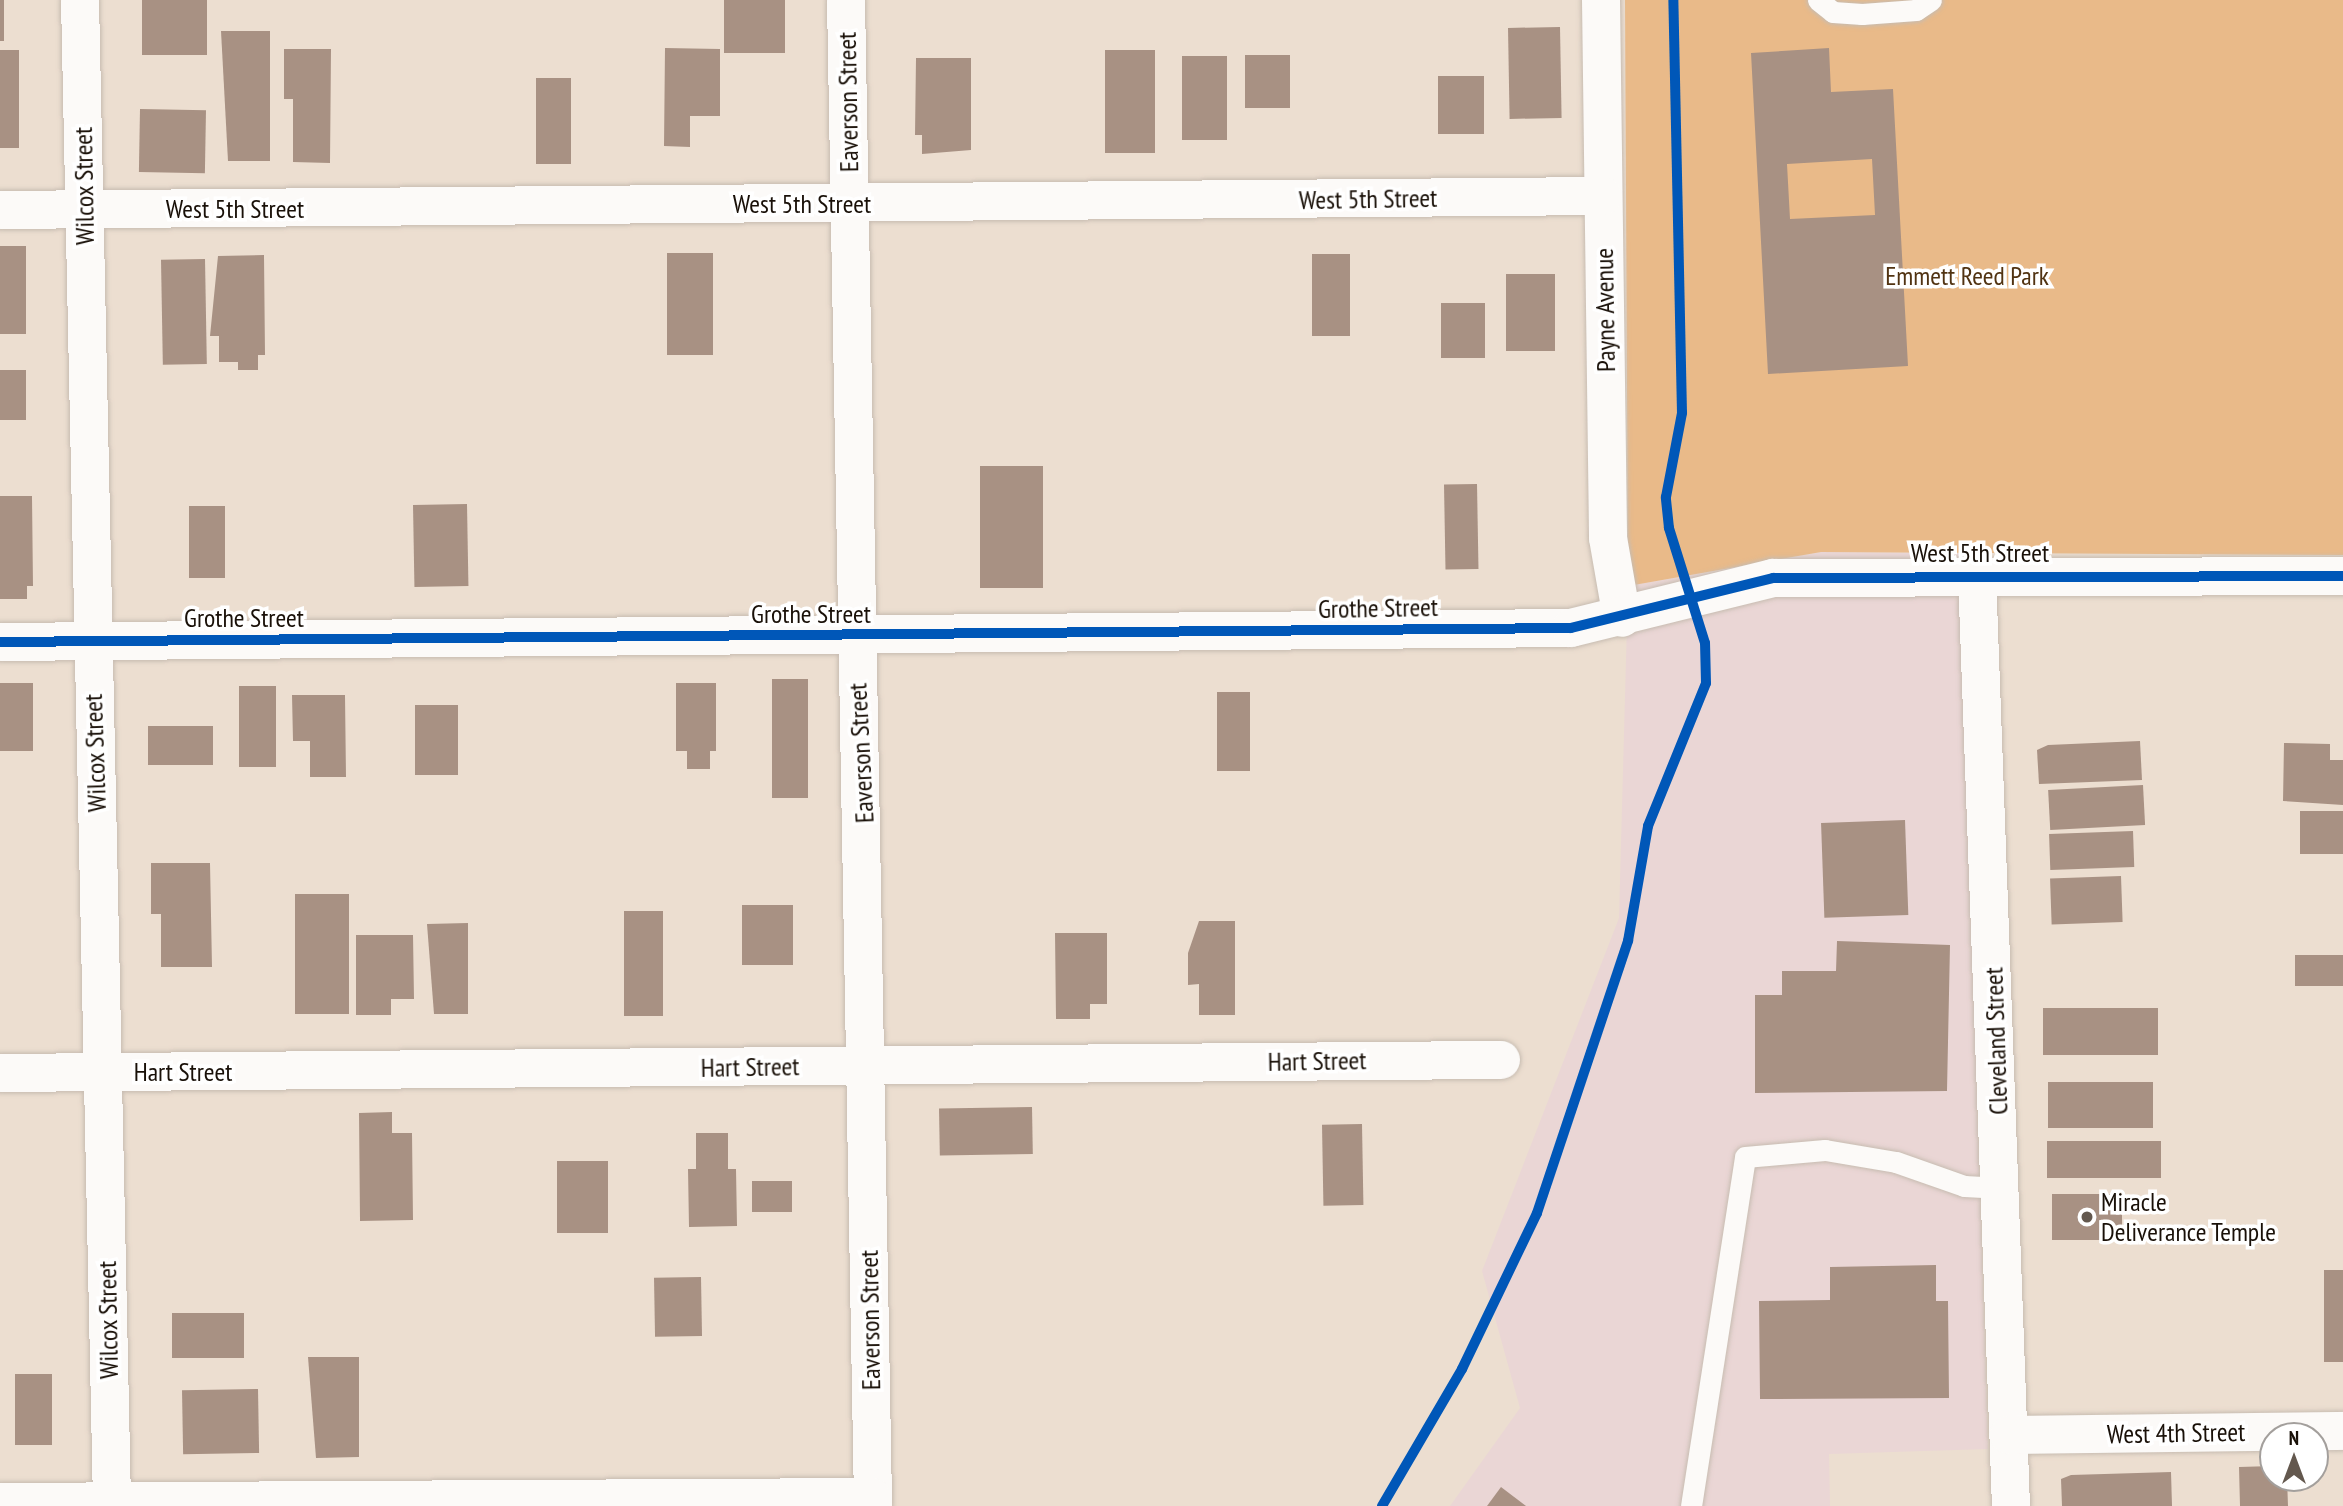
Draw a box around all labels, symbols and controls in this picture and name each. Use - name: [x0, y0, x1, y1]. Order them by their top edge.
- street label: Eaverson Street: [831, 32, 865, 172]
- street label: Wilcox Street: [67, 126, 101, 246]
- street label: West 5th Street: [1299, 182, 1437, 216]
- street label: West 5th Street: [733, 188, 871, 220]
- street label: West 5th Street: [166, 193, 304, 225]
- street label: Payne Avenue: [1588, 247, 1622, 373]
- park label: Emmett Reed Park: [1885, 260, 2049, 292]
- street label: West 5th Street: [1911, 537, 2049, 569]
- street label: Grothe Street: [1318, 591, 1438, 625]
- street label: Grothe Street: [751, 598, 871, 630]
- street label: Grothe Street: [184, 602, 304, 634]
- street label: Eaverson Street: [842, 682, 880, 824]
- street label: Wilcox Street: [77, 693, 113, 813]
- street label: Cleveland Street: [1978, 967, 2014, 1115]
- street label: Hart Street: [1267, 1045, 1367, 1077]
- street label: Hart Street: [700, 1051, 800, 1083]
- street label: Hart Street: [134, 1056, 232, 1088]
- place label: Miracle Deliverance Temple: [2101, 1186, 2277, 1248]
- marker: Miracle Deliverance Temple: [2079, 1209, 2095, 1225]
- street label: Eaverson Street: [853, 1250, 887, 1390]
- street label: Wilcox Street: [91, 1260, 125, 1380]
- street label: West 4th Street: [2107, 1416, 2245, 1450]
- north arrow: [2259, 1422, 2329, 1492]
- text: N: [2289, 1426, 2299, 1450]

